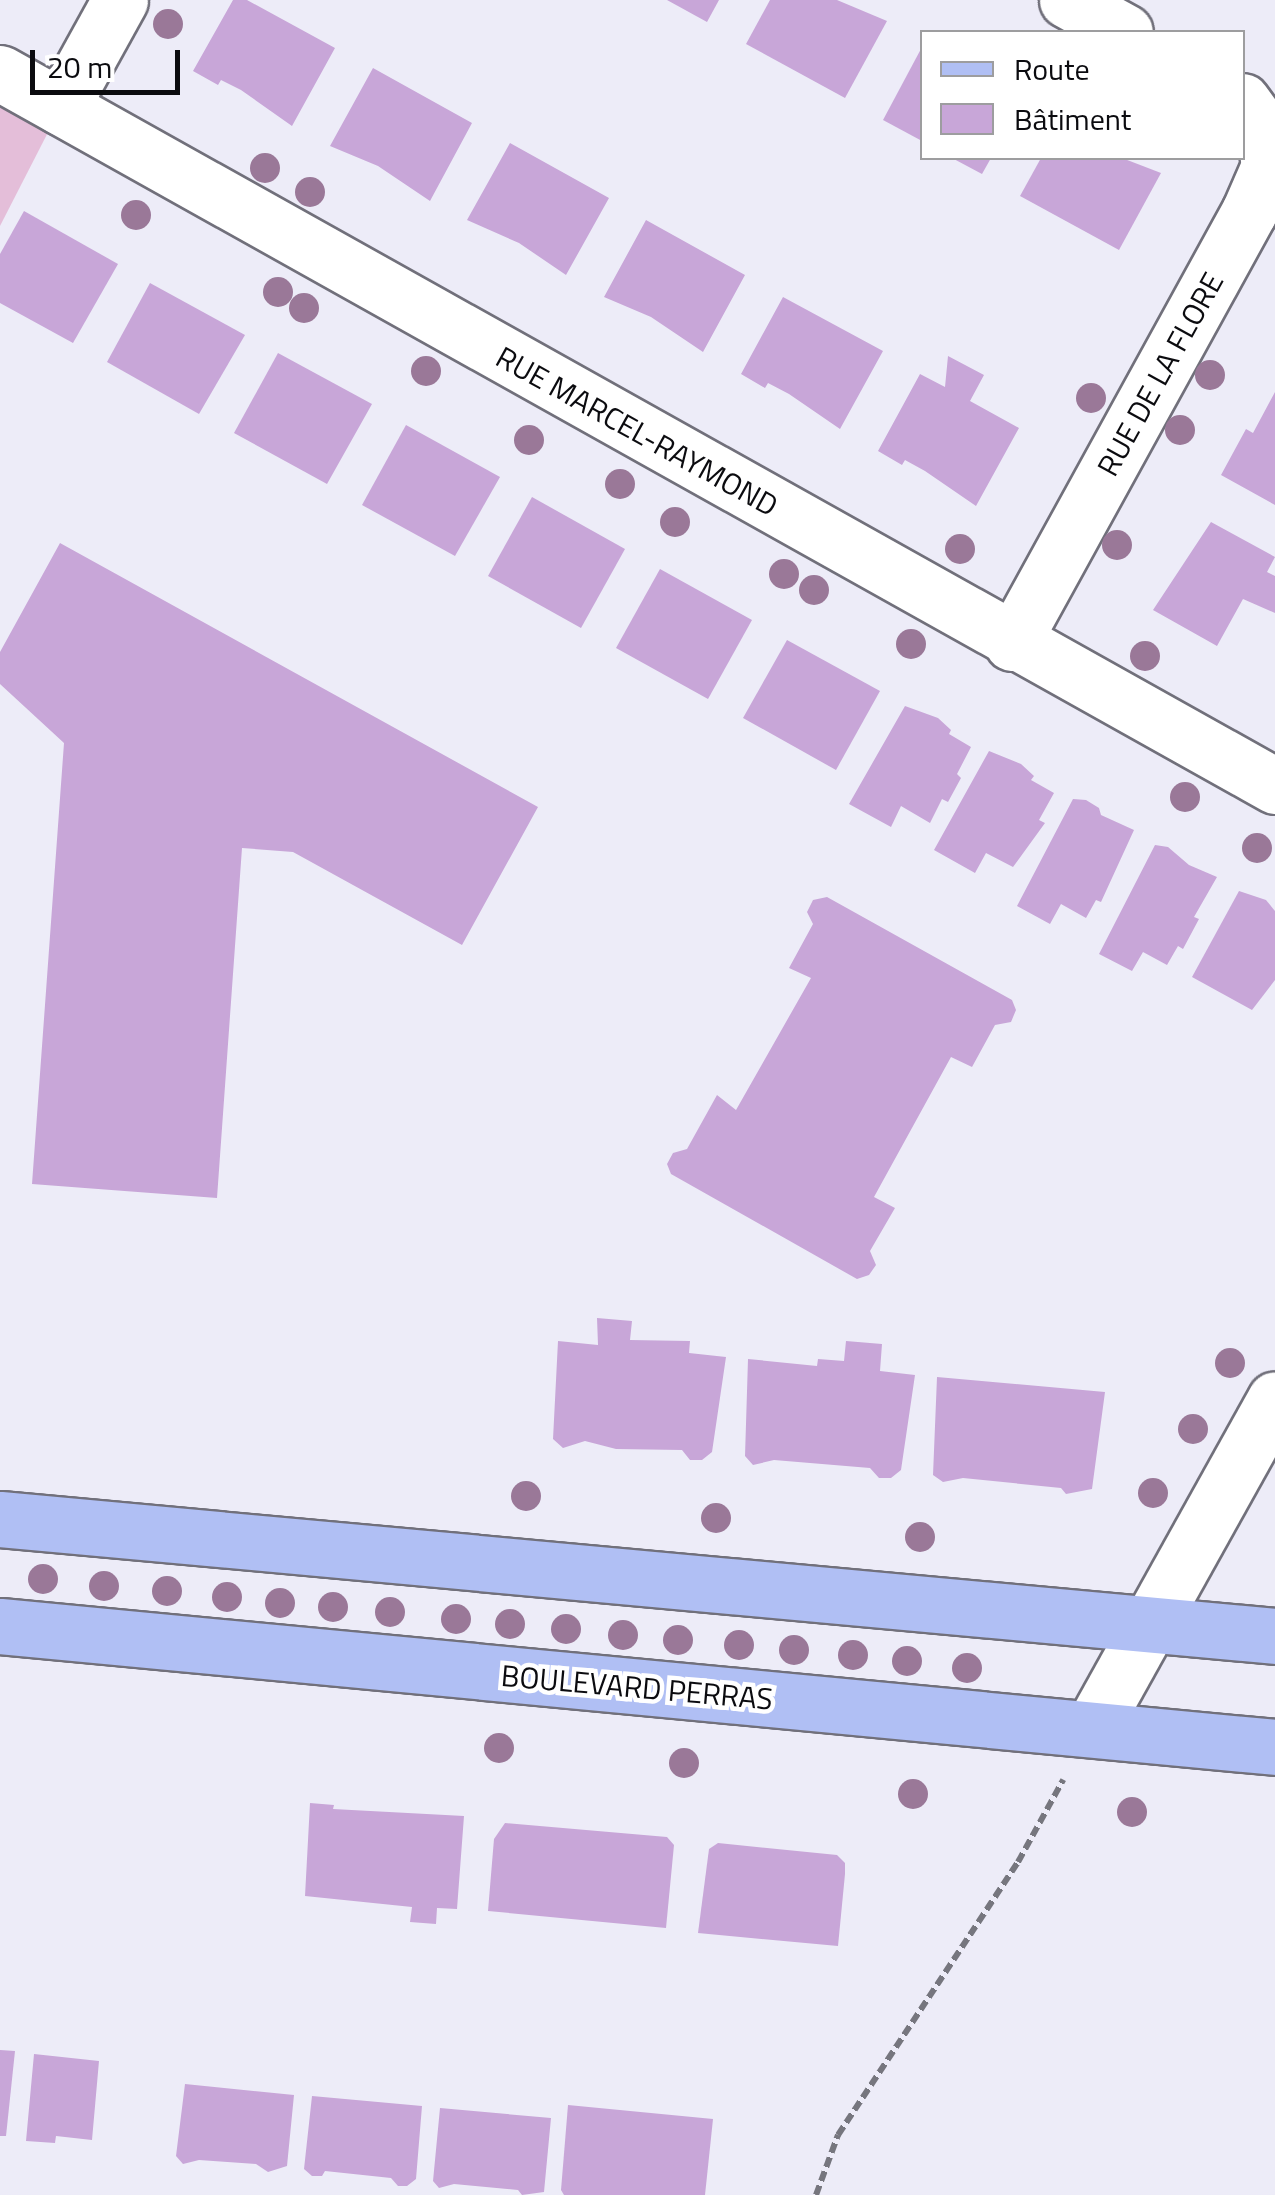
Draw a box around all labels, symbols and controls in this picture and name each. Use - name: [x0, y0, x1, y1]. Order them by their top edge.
- scale bar: [35, 30, 185, 92]
- legend: [920, 30, 1245, 160]
- text: 20 m: [47, 44, 112, 90]
- text: Route: [1014, 46, 1090, 92]
- text: Bâtiment: [1014, 96, 1131, 142]
- street label: RUE DE LA FLORE: [1089, 266, 1231, 482]
- street label: RUE MARCEL-RAYMOND: [490, 339, 784, 523]
- street label: BOULEVARD PERRAS: [500, 1657, 774, 1717]

